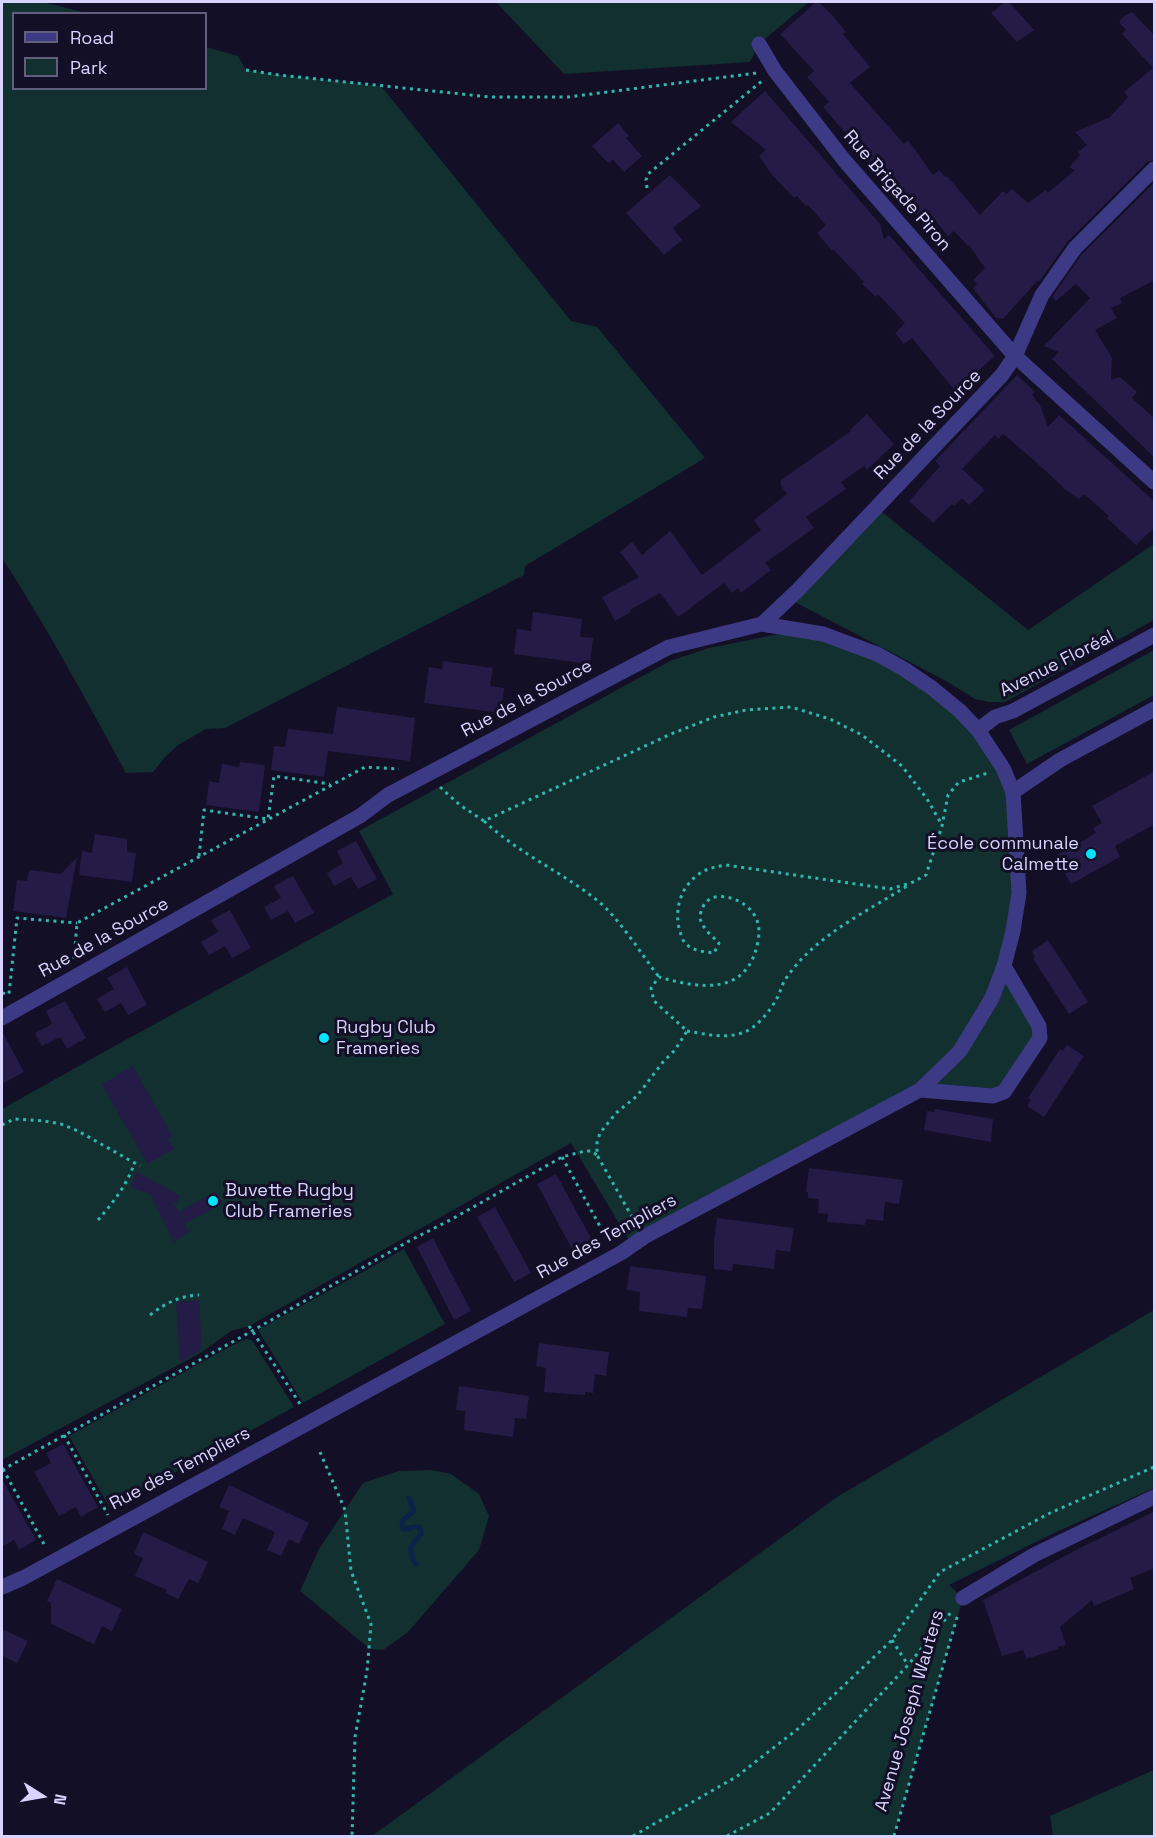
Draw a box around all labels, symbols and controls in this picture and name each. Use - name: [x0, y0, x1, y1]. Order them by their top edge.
- legend: [12, 12, 207, 90]
- text: Road: [70, 26, 114, 49]
- text: Park: [70, 56, 107, 79]
- street label: Rue Brigade Piron: [839, 126, 955, 256]
- street label: Rue de la Source: [870, 365, 986, 485]
- street label: Avenue Floréal: [996, 626, 1118, 702]
- street label: Rue de la Source: [458, 655, 596, 743]
- place label: École communale Calmette: [927, 833, 1079, 876]
- marker: École communale Calmette: [1084, 847, 1098, 861]
- street label: Rue de la Source: [35, 893, 173, 983]
- place label: Rugby Club Frameries: [336, 1017, 436, 1060]
- marker: Rugby Club Frameries: [317, 1031, 331, 1045]
- place label: Buvette Rugby Club Frameries: [225, 1180, 354, 1222]
- street label: Rue des Templiers: [534, 1190, 680, 1284]
- marker: Buvette Rugby Club Frameries: [206, 1194, 220, 1208]
- street label: Rue des Templiers: [106, 1423, 254, 1515]
- street label: Avenue Joseph Wauters: [871, 1608, 949, 1814]
- north arrow: [12, 1766, 72, 1826]
- text: N: [49, 1792, 71, 1807]

